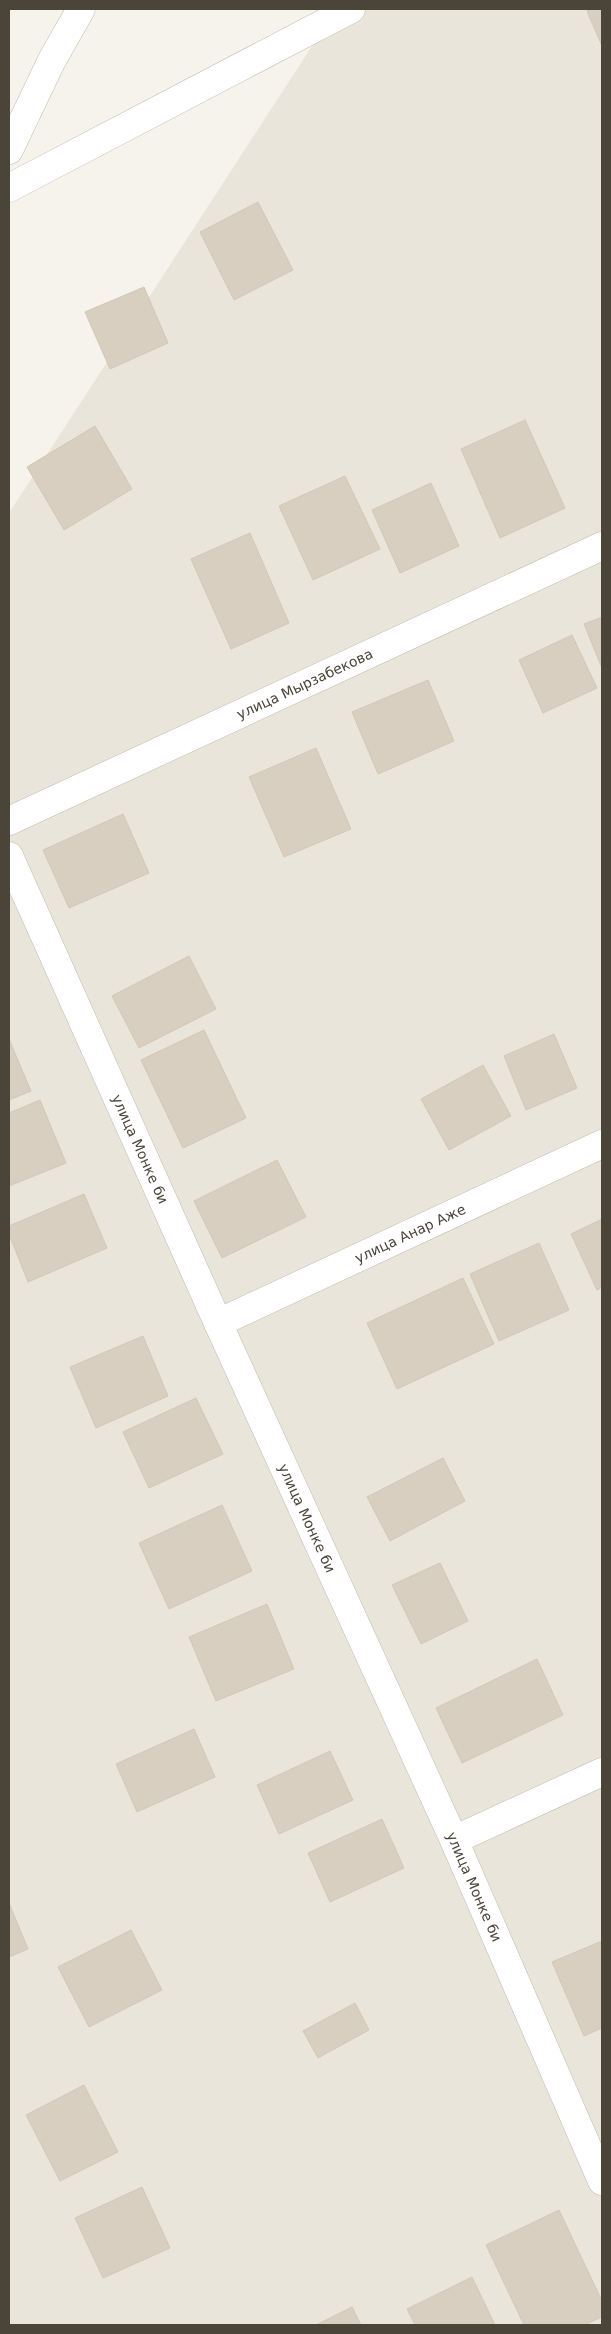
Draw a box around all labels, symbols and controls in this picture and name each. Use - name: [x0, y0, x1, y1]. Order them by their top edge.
- street label: улица Мырзабекова: [234, 645, 375, 722]
- street label: улица Монке би: [109, 1092, 172, 1206]
- street label: улица Анар Аже: [352, 1201, 468, 1266]
- street label: улица Монке би: [275, 1461, 339, 1575]
- street label: улица Монке би: [443, 1829, 505, 1944]

